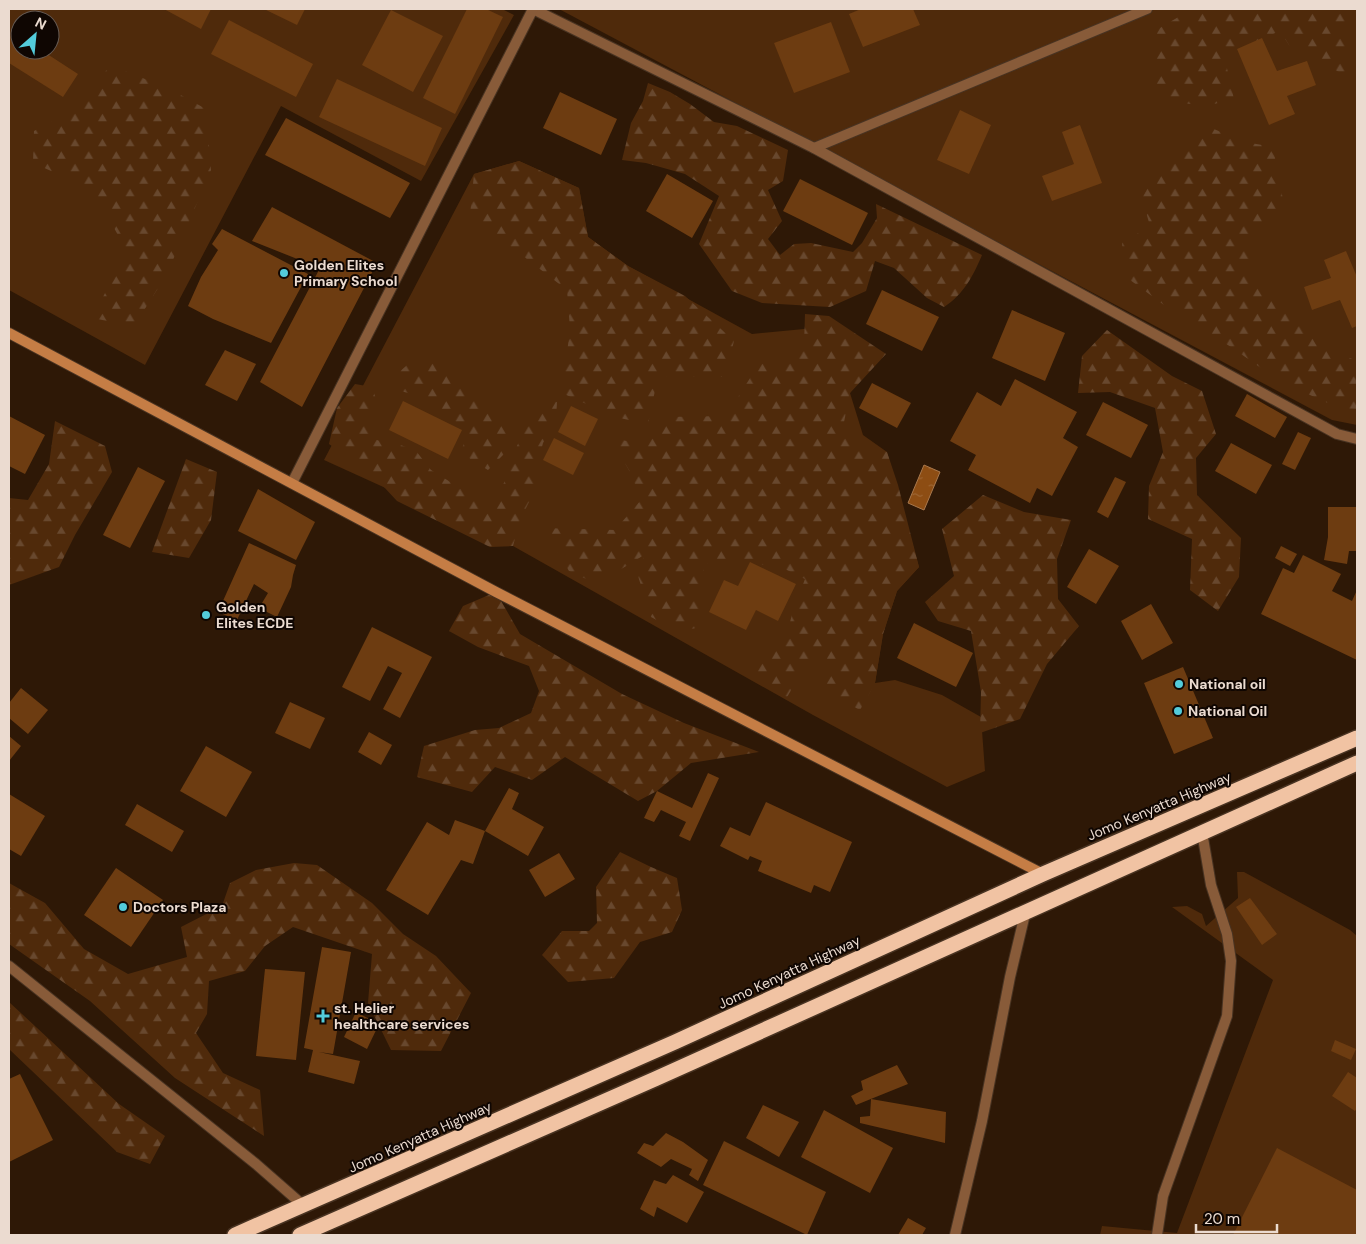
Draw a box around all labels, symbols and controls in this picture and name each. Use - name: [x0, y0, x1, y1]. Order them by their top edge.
- north arrow: [10, 10, 60, 60]
- text: N: [32, 13, 50, 34]
- place label: Golden Elites Primary School: [294, 256, 397, 290]
- marker: Golden Elites Primary School: [278, 267, 290, 279]
- place label: Golden Elites ECDE: [216, 598, 293, 632]
- marker: Golden Elites ECDE: [200, 609, 212, 621]
- place label: National oil: [1189, 675, 1266, 693]
- marker: National oil: [1173, 678, 1185, 690]
- place label: National Oil: [1188, 702, 1267, 720]
- marker: National Oil: [1172, 705, 1184, 717]
- street label: Jomo Kenyatta Highway: [1084, 767, 1234, 845]
- place label: Doctors Plaza: [133, 898, 226, 916]
- marker: Doctors Plaza: [117, 901, 129, 913]
- street label: Jomo Kenyatta Highway: [715, 931, 863, 1013]
- place label: st. Helier healthcare services: [334, 999, 470, 1033]
- marker: st. Helier healthcare services: [316, 1009, 330, 1023]
- street label: Jomo Kenyatta Highway: [346, 1097, 495, 1177]
- scale bar: [1196, 1202, 1277, 1234]
- text: 20 m: [1204, 1209, 1240, 1229]

